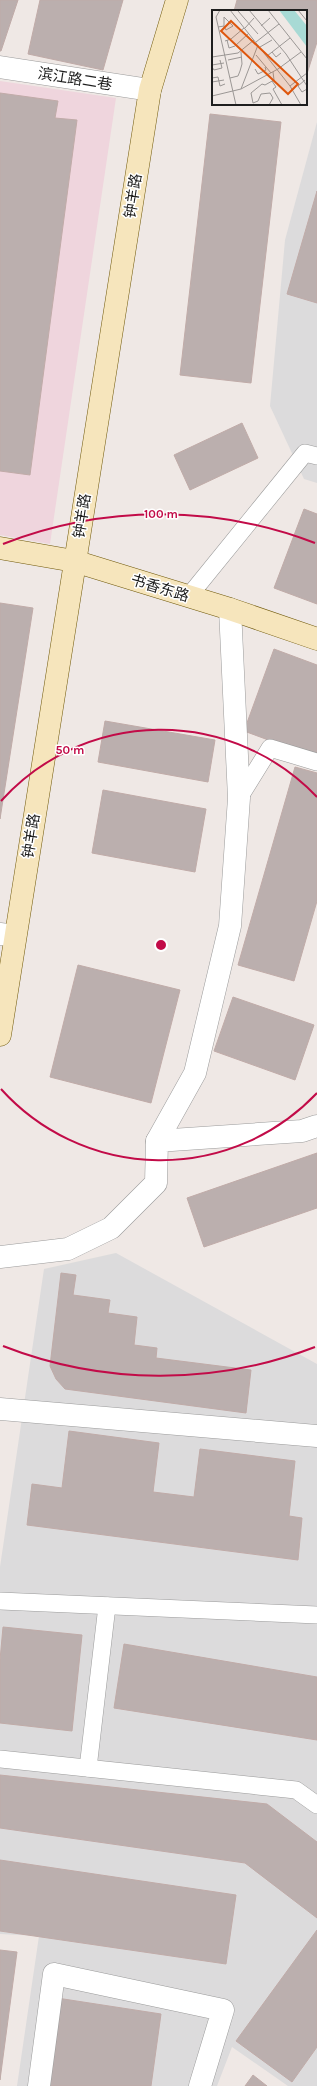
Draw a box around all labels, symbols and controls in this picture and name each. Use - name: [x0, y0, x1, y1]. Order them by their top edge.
- inset map: [212, 10, 307, 105]
- street label: 滨江路二巷: [37, 64, 113, 94]
- street label: 钟羊路: [121, 172, 145, 220]
- street label: 钟羊路: [70, 492, 94, 540]
- text: 100 m: [144, 507, 178, 521]
- street label: 书香东路: [129, 571, 191, 605]
- text: 50 m: [56, 743, 85, 757]
- street label: 钟羊路: [19, 812, 43, 860]
- centre of rings: [154, 938, 168, 952]

